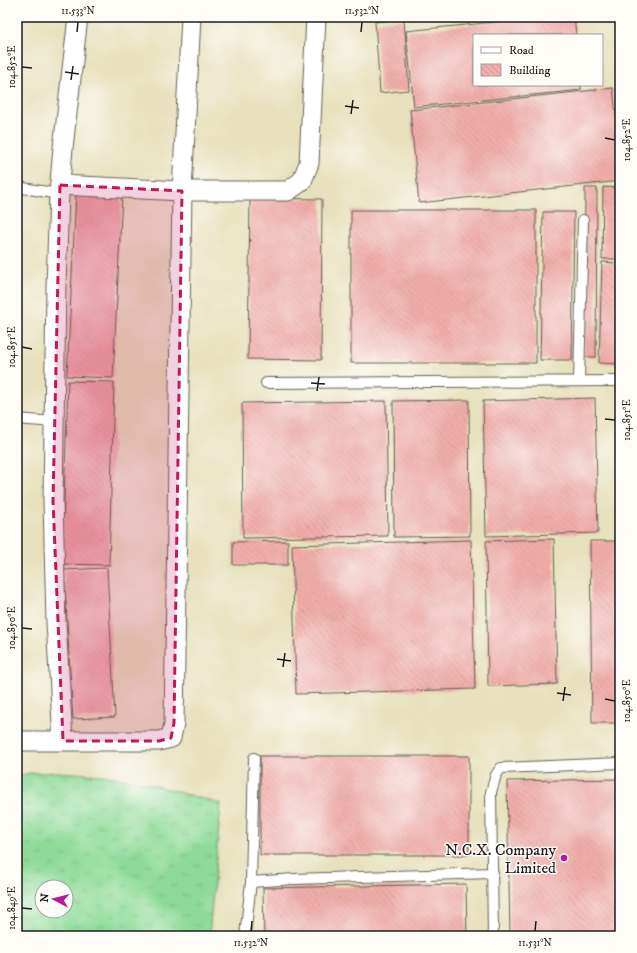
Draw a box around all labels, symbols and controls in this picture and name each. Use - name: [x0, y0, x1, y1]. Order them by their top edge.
- text: 11.533°N: [61, 5, 95, 17]
- text: 11.532°N: [345, 5, 379, 17]
- legend: [473, 34, 603, 86]
- text: Road: [509, 43, 534, 58]
- text: 104.852°E: [6, 46, 18, 88]
- text: Building: [509, 63, 550, 78]
- text: 104.852°E: [621, 119, 633, 161]
- text: 104.851°E: [6, 326, 18, 368]
- text: 104.851°E: [621, 399, 633, 441]
- text: 104.850°E: [6, 607, 18, 650]
- text: 104.850°E: [621, 680, 633, 723]
- place label: N.C.X. Company Limited: [445, 840, 556, 878]
- marker: N.C.X. Company Limited: [559, 853, 569, 863]
- north arrow: [34, 879, 74, 919]
- text: 104.849°E: [6, 886, 18, 930]
- text: N: [38, 893, 53, 903]
- text: 11.532°N: [234, 937, 268, 949]
- text: 11.531°N: [518, 937, 552, 949]

